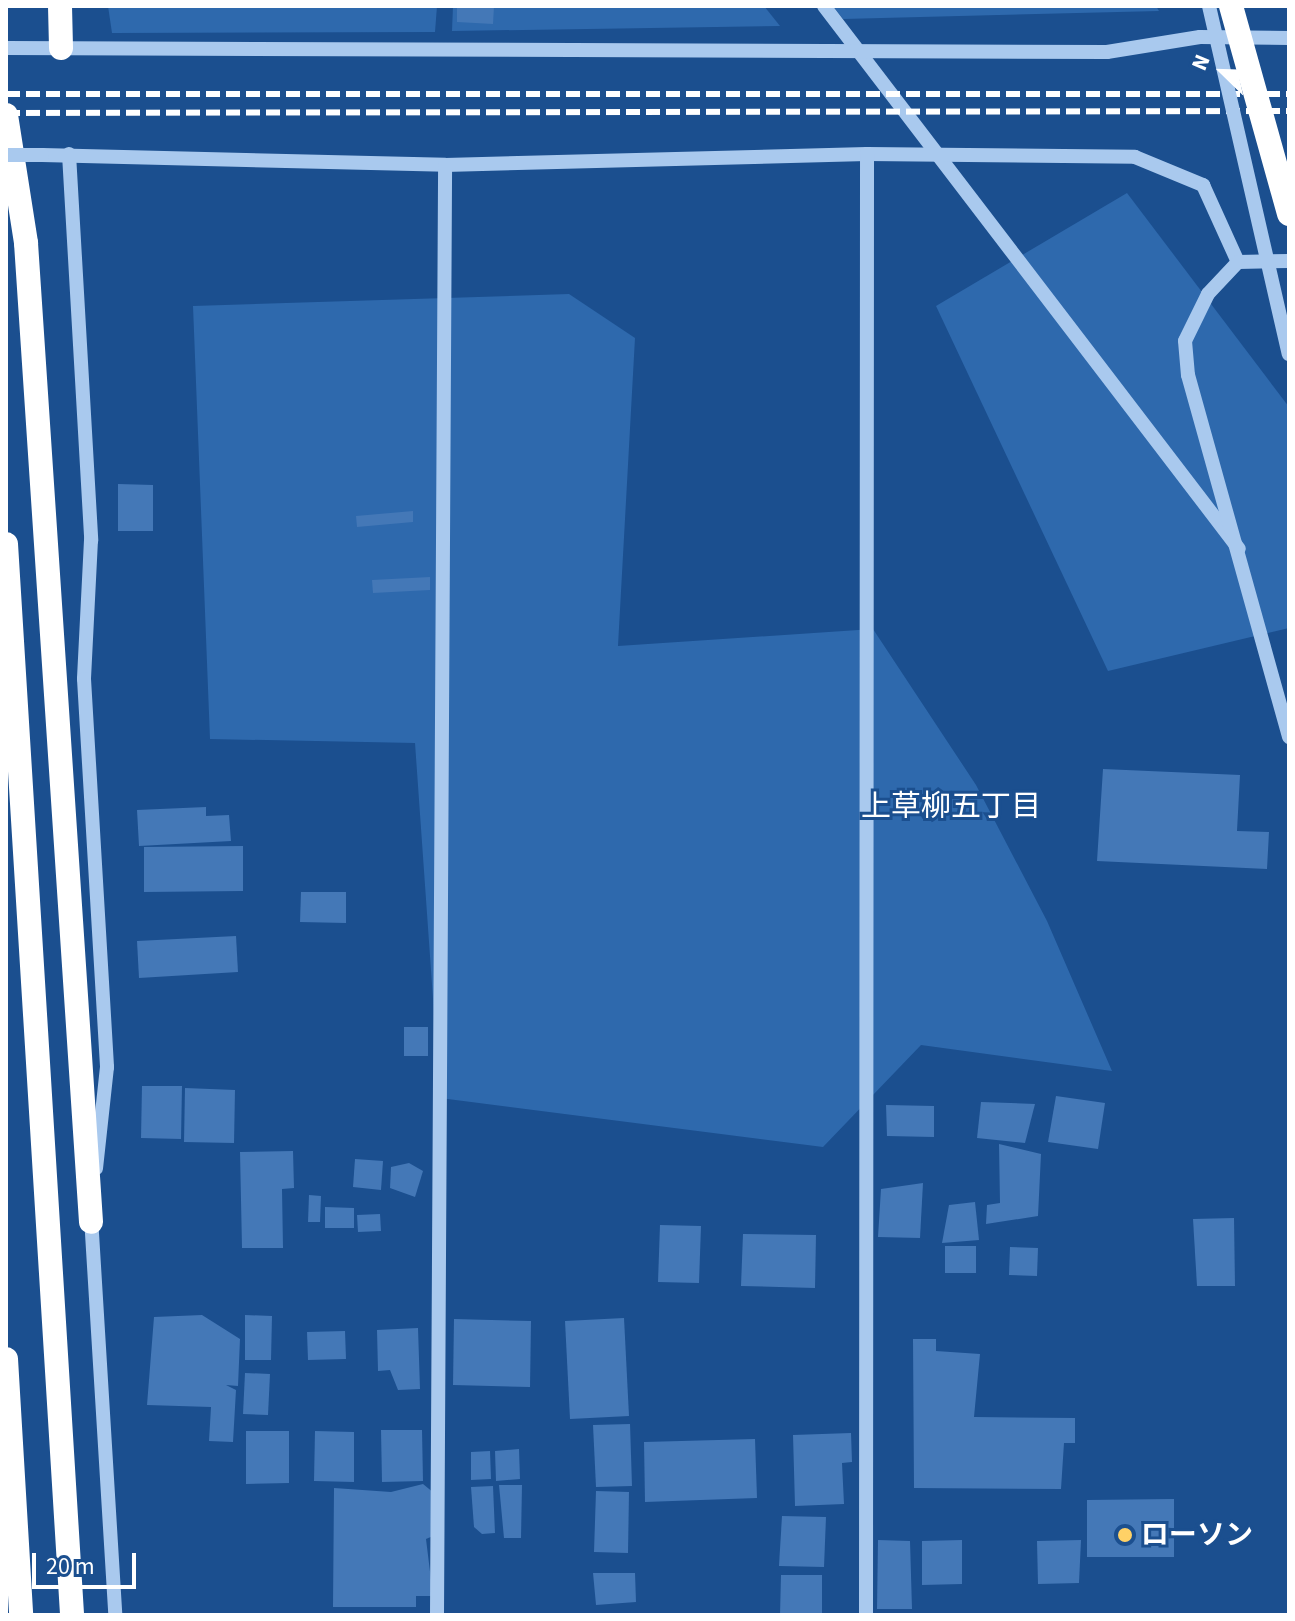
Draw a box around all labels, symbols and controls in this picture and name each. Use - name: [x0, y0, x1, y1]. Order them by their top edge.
- north arrow: [1183, 32, 1263, 112]
- text: N: [1183, 50, 1218, 76]
- district label: 上草柳五丁目: [861, 789, 1041, 825]
- place label: ローソン: [1141, 1518, 1253, 1552]
- marker: ローソン: [1116, 1526, 1134, 1544]
- scale bar: [36, 1537, 140, 1587]
- text: 20 m: [46, 1549, 95, 1584]

